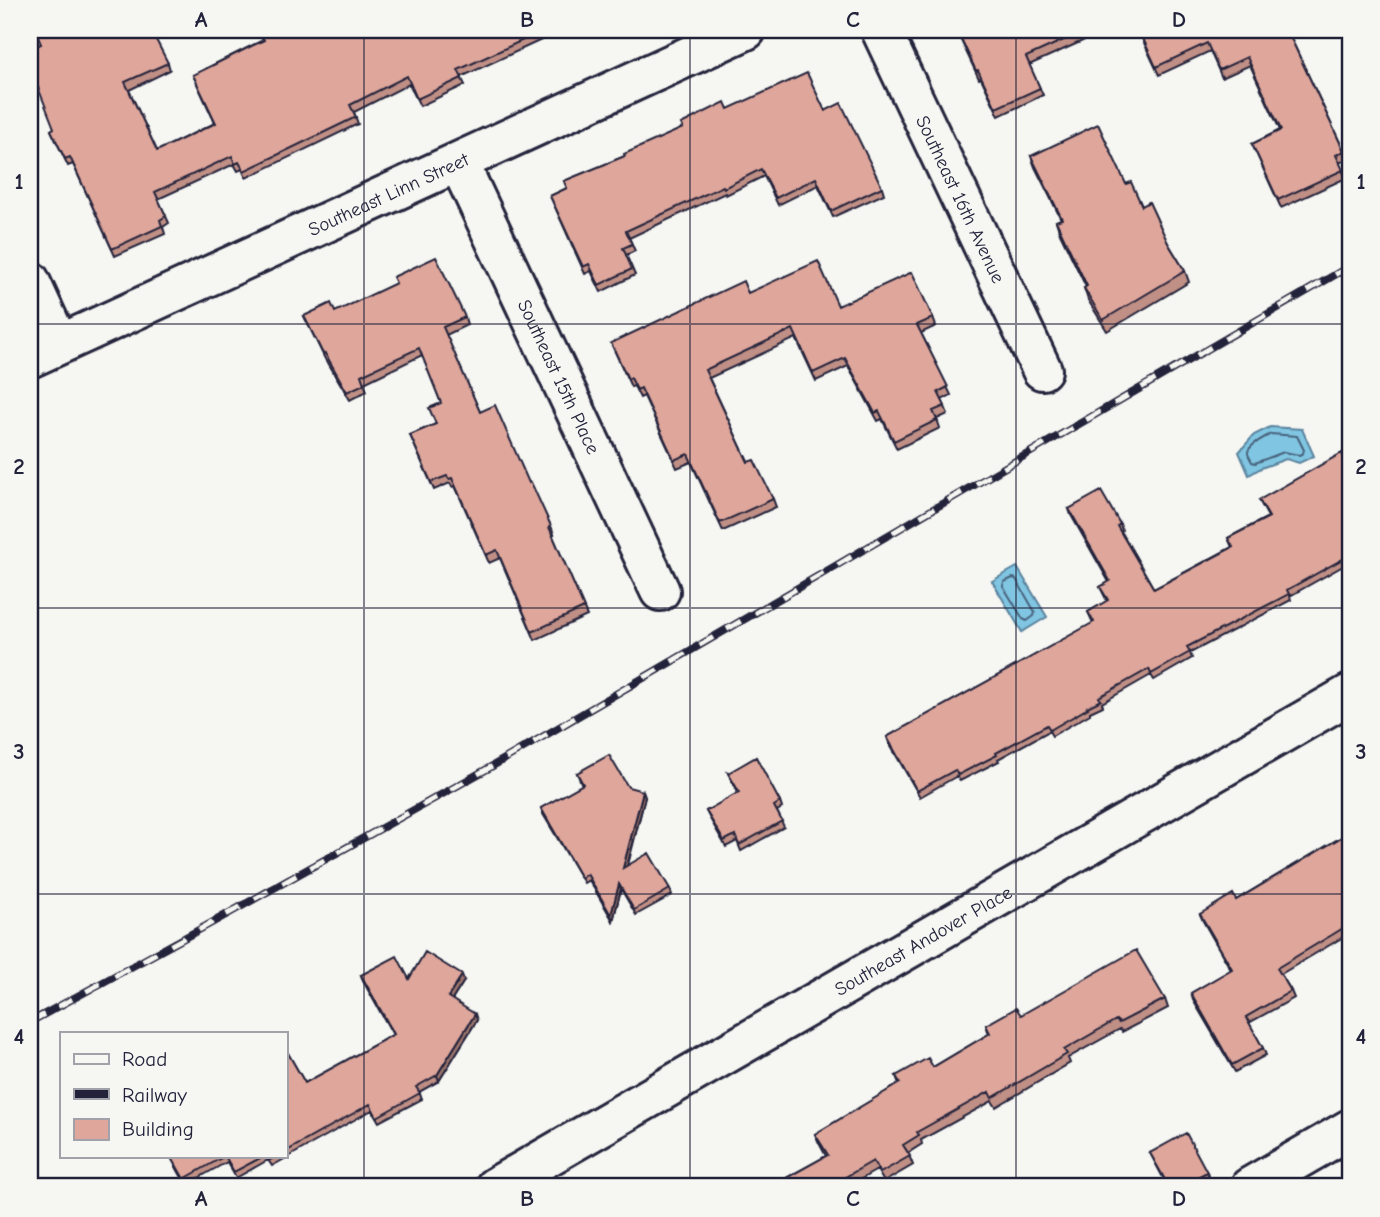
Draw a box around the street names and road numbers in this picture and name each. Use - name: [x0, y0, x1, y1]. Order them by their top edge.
- street label: Southeast 16th Avenue: [911, 112, 1009, 287]
- street label: Southeast Linn Street: [305, 148, 473, 241]
- street label: Southeast 15th Place: [513, 296, 604, 458]
- street label: Southeast Andover Place: [831, 881, 1016, 1001]

